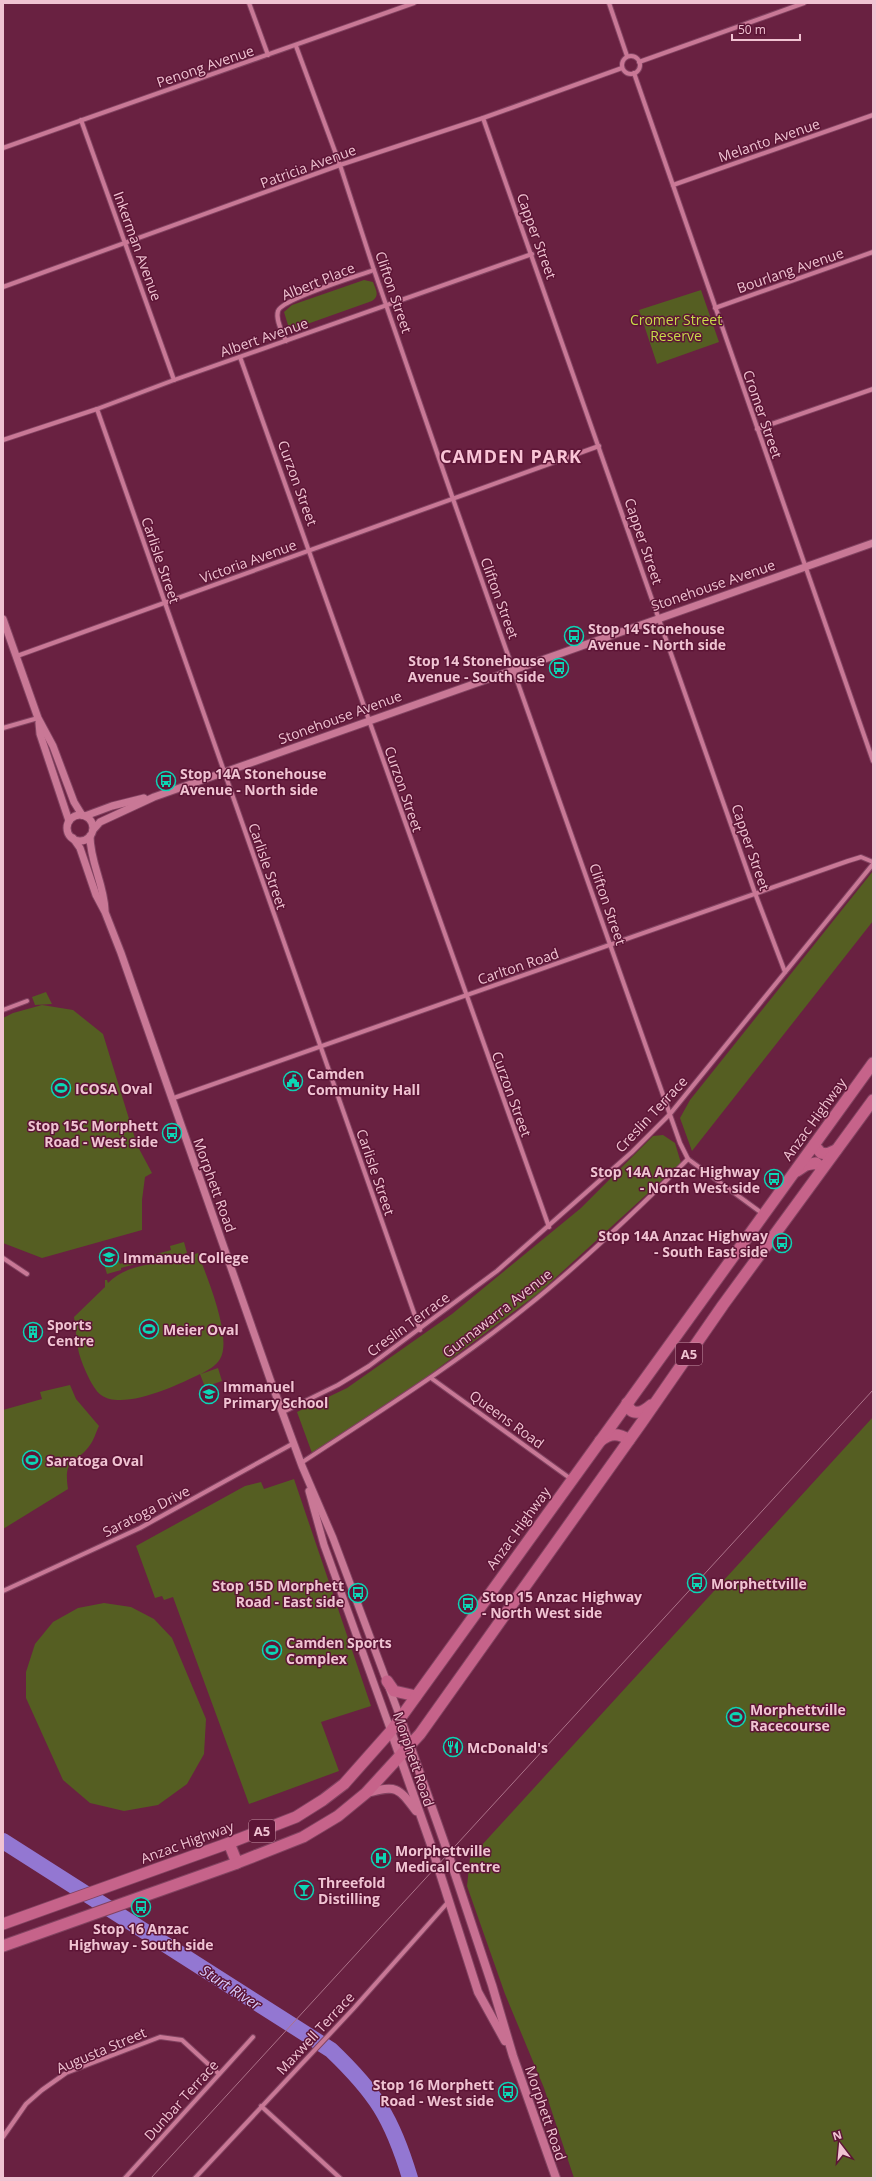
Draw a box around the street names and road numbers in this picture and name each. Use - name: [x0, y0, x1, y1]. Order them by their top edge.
- street label: Penong Avenue: [154, 40, 256, 92]
- street label: Melanto Avenue: [716, 114, 822, 166]
- street label: Patricia Avenue: [257, 140, 359, 192]
- street label: Inkerman Avenue: [109, 189, 167, 303]
- street label: Capper Street: [513, 190, 561, 282]
- street label: Bourlang Avenue: [734, 243, 846, 297]
- street label: Clifton Street: [371, 249, 417, 335]
- street label: Albert Place: [279, 258, 358, 304]
- street label: Albert Avenue: [217, 313, 311, 361]
- street label: Cromer Street: [739, 367, 787, 461]
- street label: Curzon Street: [274, 438, 322, 528]
- street label: Capper Street: [620, 495, 668, 587]
- street label: Carlisle Street: [137, 514, 185, 606]
- street label: Victoria Avenue: [197, 535, 299, 587]
- street label: Clifton Street: [476, 555, 524, 641]
- street label: Stonehouse Avenue: [648, 555, 778, 615]
- street label: Stonehouse Avenue: [276, 686, 404, 748]
- street label: Curzon Street: [380, 744, 428, 834]
- street label: Capper Street: [727, 801, 775, 893]
- street label: Carlisle Street: [244, 820, 292, 912]
- street label: Clifton Street: [585, 861, 631, 947]
- street label: Carlton Road: [475, 943, 561, 989]
- street label: Curzon Street: [488, 1049, 536, 1139]
- street label: Creslin Terrace: [611, 1072, 691, 1156]
- street label: Anzac Highway: [778, 1073, 851, 1164]
- street label: Carlisle Street: [352, 1126, 400, 1218]
- street label: Morphett Road: [189, 1135, 241, 1235]
- street label: Gunnawarra Avenue: [438, 1264, 556, 1362]
- street label: Creslin Terrace: [363, 1288, 453, 1360]
- road number: A5: [676, 1343, 702, 1365]
- street label: Queens Road: [466, 1386, 548, 1452]
- street label: Saratoga Drive: [99, 1481, 193, 1541]
- street label: Anzac Highway: [482, 1482, 555, 1573]
- street label: Morphett Road: [389, 1709, 439, 1809]
- street label: Anzac Highway: [138, 1816, 237, 1868]
- road number: A5: [249, 1820, 275, 1842]
- street label: Maxwell Terrace: [272, 1987, 358, 2078]
- street label: Augusta Street: [53, 2023, 149, 2077]
- street label: Dunbar Terrace: [140, 2055, 222, 2144]
- street label: Morphett Road: [521, 2063, 571, 2163]

